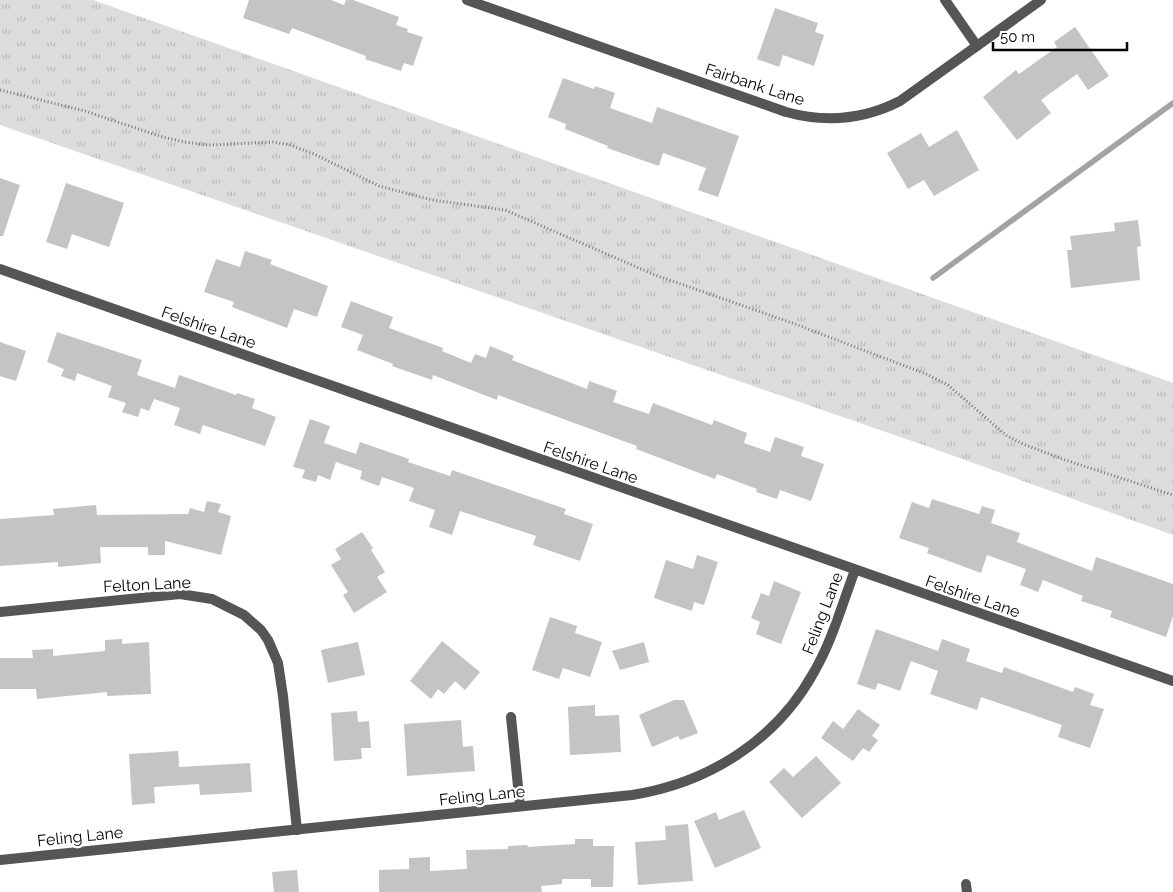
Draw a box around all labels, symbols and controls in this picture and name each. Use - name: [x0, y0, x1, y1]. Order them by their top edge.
- scale bar: [993, 20, 1127, 52]
- text: 50 m: [1000, 28, 1035, 46]
- street label: Fairbank Lane: [703, 59, 807, 109]
- street label: Felshire Lane: [159, 302, 259, 353]
- street label: Felshire Lane: [541, 437, 641, 488]
- street label: Feling Lane: [798, 570, 847, 657]
- street label: Felshire Lane: [923, 571, 1023, 622]
- street label: Felton Lane: [103, 573, 191, 596]
- street label: Feling Lane: [438, 782, 526, 809]
- street label: Feling Lane: [36, 823, 124, 850]

